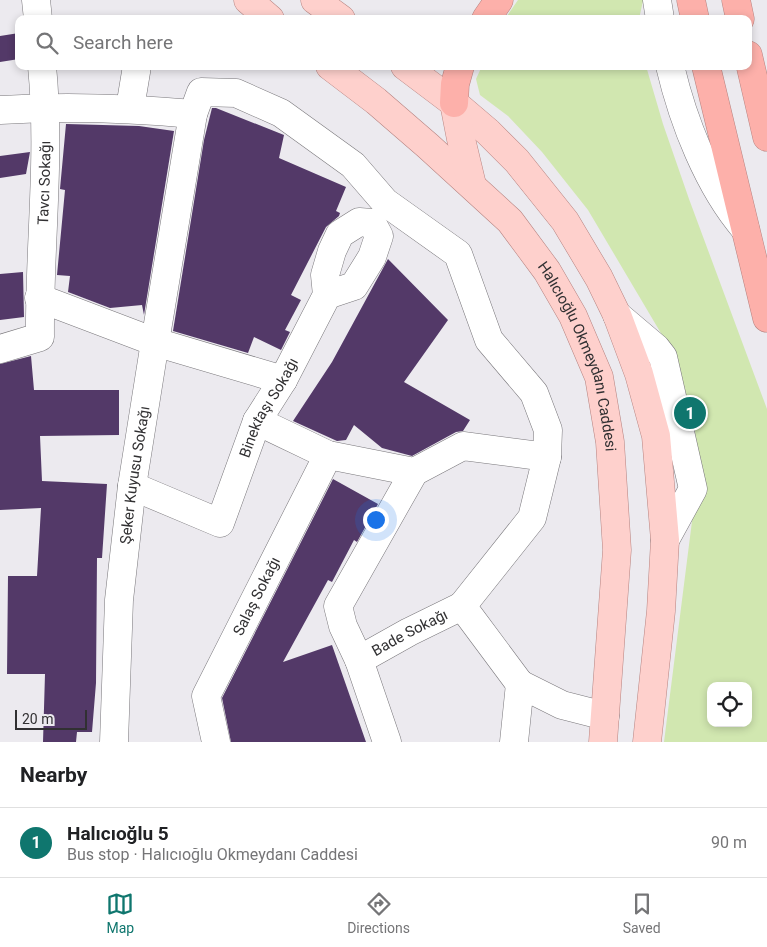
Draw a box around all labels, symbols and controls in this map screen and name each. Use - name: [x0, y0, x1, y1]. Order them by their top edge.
- search box: [15, 15, 752, 70]
- icon: search: [33, 29, 61, 57]
- text: Search here: [73, 31, 173, 54]
- street label: Tavcı Sokağı: [34, 141, 54, 225]
- street label: Halıcıoğlu Okmeydanı Caddesi: [534, 258, 620, 452]
- street label: Binektaşı Sokağı: [235, 355, 302, 460]
- pin: 1: [674, 394, 706, 432]
- street label: Şeker Kuyusu Sokağı: [116, 405, 154, 545]
- your location: [363, 507, 389, 533]
- street label: Salaş Sokağı: [229, 554, 284, 638]
- street label: Bade Sokağı: [369, 605, 451, 660]
- map controls: [707, 682, 752, 727]
- button: locate: [707, 682, 752, 727]
- scale bar: [15, 707, 88, 730]
- text: 20 m: [22, 711, 54, 727]
- text: Nearby: [20, 763, 87, 787]
- text: Halıcıoğlu 5: [67, 822, 169, 845]
- text: 1: [31, 833, 41, 852]
- text: 90 m: [711, 833, 747, 852]
- text: Bus stop · Halıcıoğlu Okmeydanı Caddesi: [67, 845, 358, 864]
- tab: Map: [106, 890, 134, 936]
- tab: Directions: [347, 890, 410, 936]
- tab: Saved: [623, 890, 661, 936]

